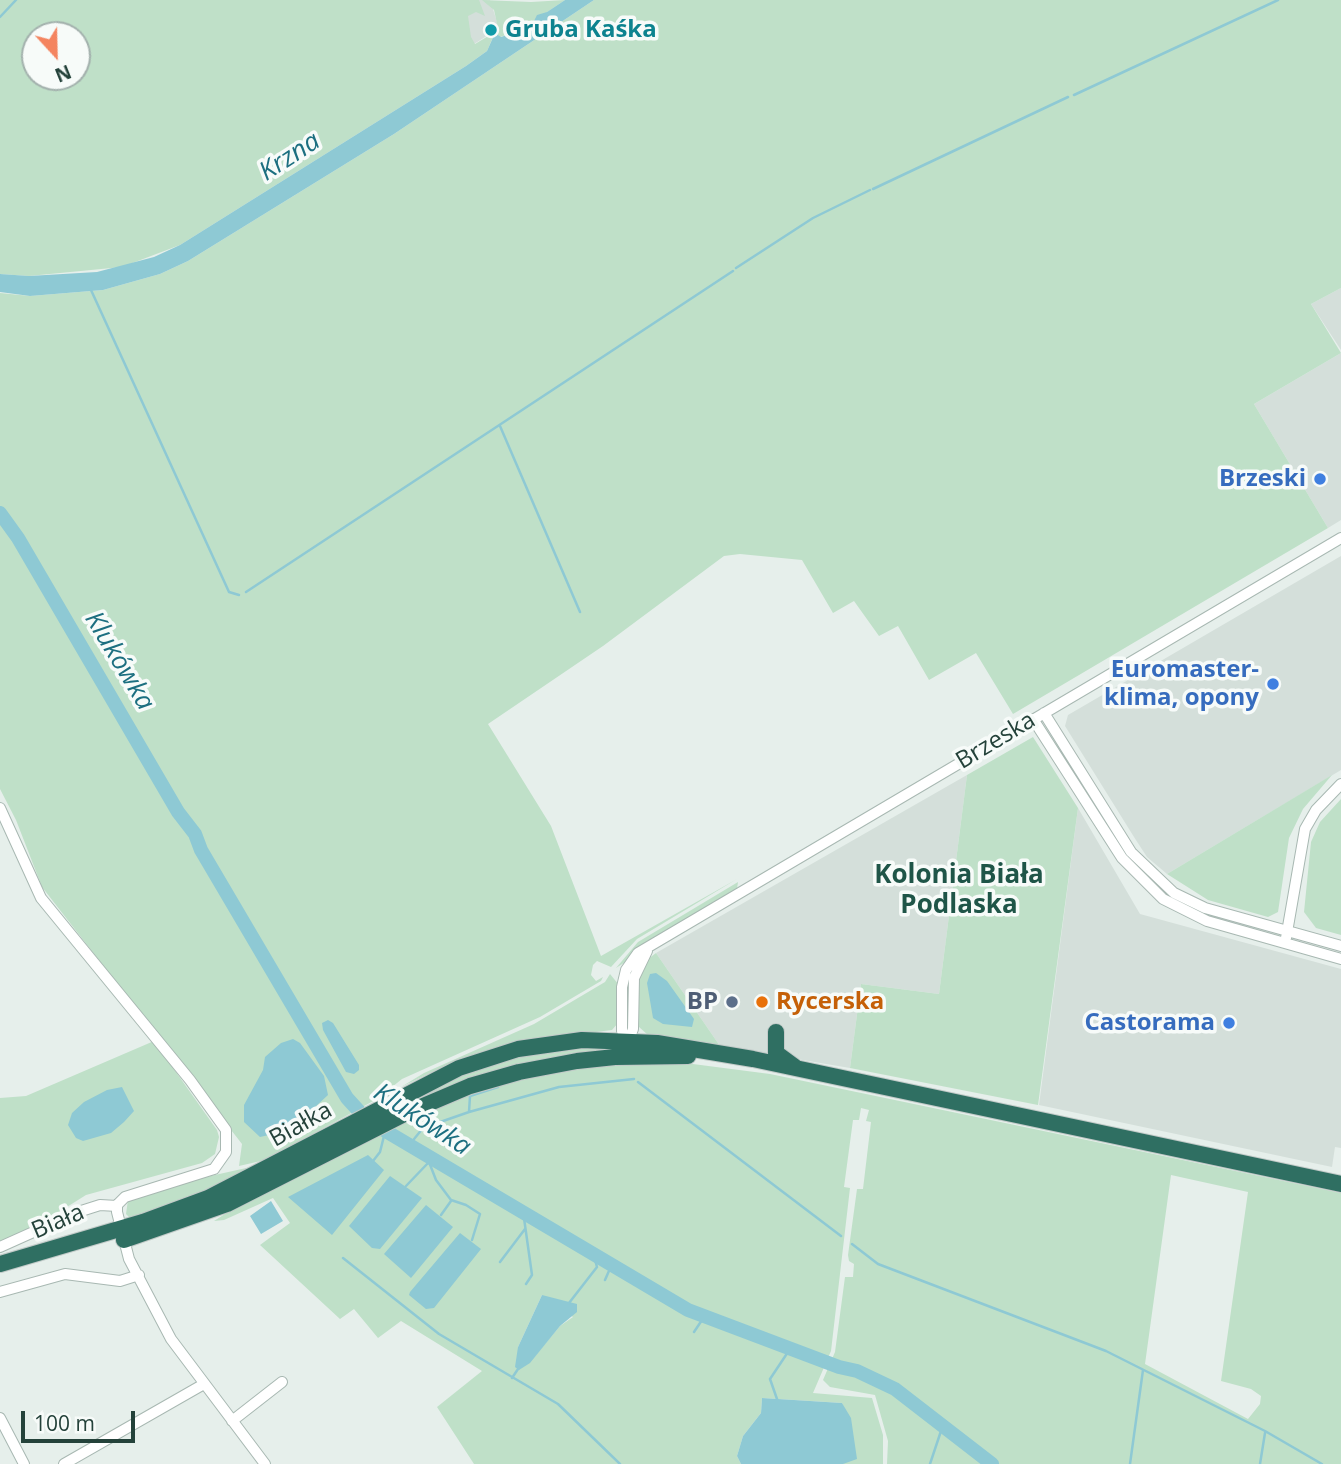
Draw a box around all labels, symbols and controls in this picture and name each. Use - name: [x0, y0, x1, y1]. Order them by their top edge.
- place label: Gruba Kaśka: [505, 16, 657, 44]
- north arrow: [21, 21, 91, 91]
- marker: Gruba Kaśka: [483, 22, 499, 38]
- text: N: [51, 59, 75, 89]
- water label: Krzna: [254, 126, 326, 188]
- place label: Brzeski: [1219, 465, 1306, 493]
- marker: Brzeski: [1312, 471, 1328, 487]
- water label: Klukówka: [77, 606, 161, 716]
- place label: Euromaster- klima, opony: [1104, 656, 1259, 712]
- marker: Euromaster- klima, opony: [1265, 676, 1281, 692]
- street label: Brzeska: [951, 706, 1041, 776]
- district label: Kolonia Biała Podlaska: [874, 860, 1044, 922]
- place label: BP: [687, 988, 718, 1016]
- place label: Rycerska: [776, 988, 884, 1016]
- marker: BP: [724, 994, 740, 1010]
- marker: Rycerska: [754, 994, 770, 1010]
- place label: Castorama: [1085, 1009, 1215, 1037]
- marker: Castorama: [1221, 1015, 1237, 1031]
- water label: Klukówka: [368, 1077, 476, 1163]
- street label: Białka: [265, 1096, 337, 1154]
- street label: Biała: [27, 1198, 89, 1246]
- scale bar: [24, 1398, 138, 1442]
- text: 100 m: [34, 1409, 95, 1437]

